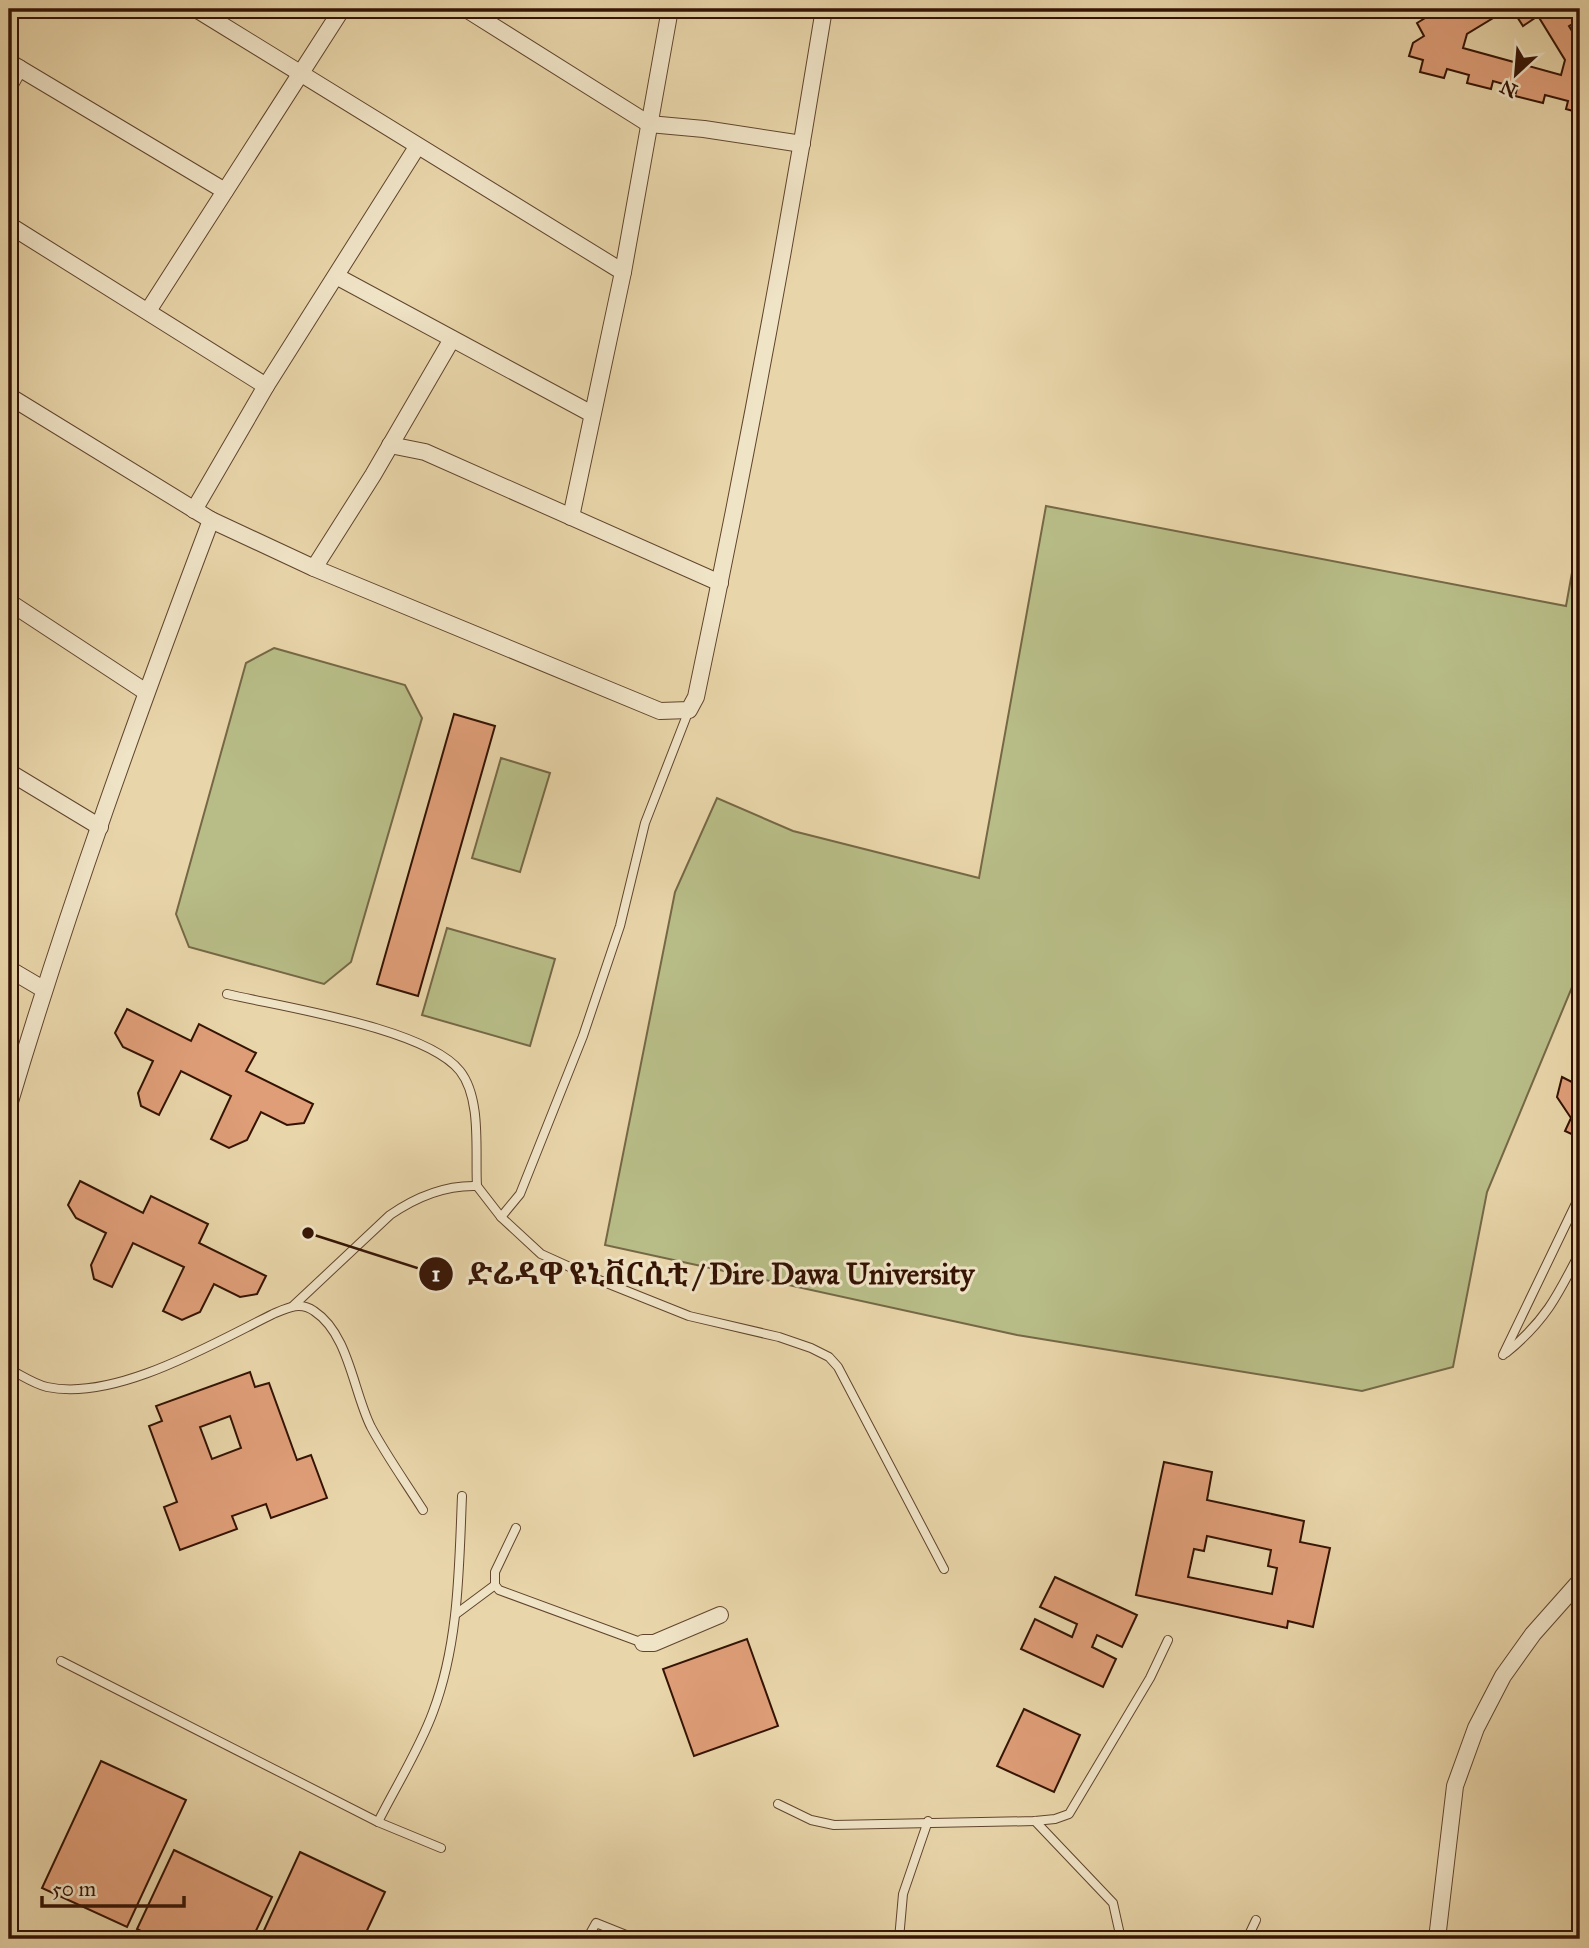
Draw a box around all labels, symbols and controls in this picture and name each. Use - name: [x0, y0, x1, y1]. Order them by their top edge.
- north arrow: [1480, 38, 1550, 108]
- text: N: [1496, 75, 1521, 103]
- callout: ድሬዳዋ ዩኒቨርሲቲ / Dire Dawa University: [419, 1248, 989, 1299]
- text: ድሬዳዋ ዩኒቨርሲቲ / Dire Dawa University: [468, 1256, 975, 1292]
- text: 1: [432, 1261, 440, 1287]
- scale bar: [42, 1864, 184, 1908]
- text: 50 m: [52, 1876, 97, 1902]

